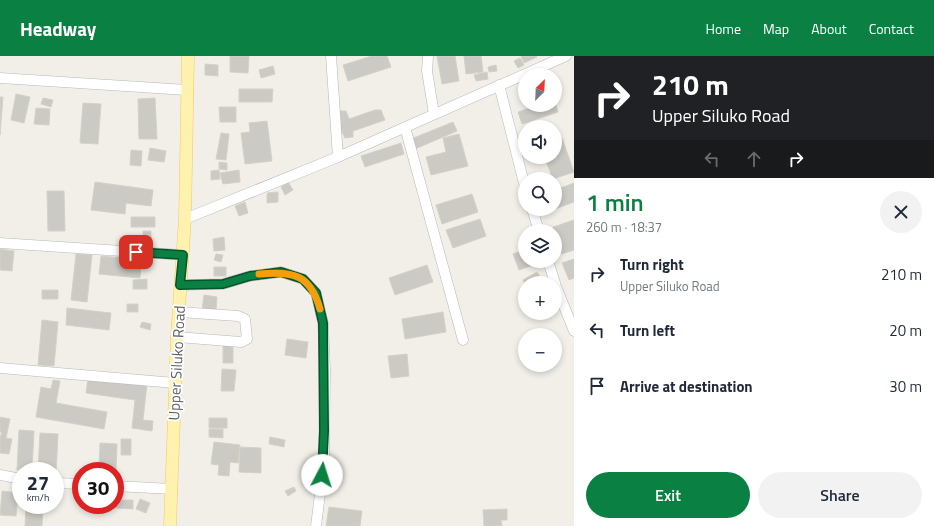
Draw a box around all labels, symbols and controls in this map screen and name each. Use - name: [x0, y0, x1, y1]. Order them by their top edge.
- text: Headway: [20, 14, 96, 43]
- text: Home: [706, 18, 741, 39]
- text: Map: [763, 18, 789, 39]
- text: About: [811, 18, 847, 39]
- text: Contact: [869, 18, 914, 39]
- text: 210 m: [652, 63, 729, 106]
- north arrow: [518, 68, 562, 112]
- map controls: [518, 68, 562, 372]
- icon: right: [586, 72, 638, 124]
- text: Upper Siluko Road: [652, 102, 790, 129]
- button: sound: [518, 120, 562, 164]
- icon: left: [701, 148, 723, 170]
- icon: ahead: [743, 148, 765, 170]
- icon: right: [785, 148, 807, 170]
- button: search: [518, 172, 562, 216]
- text: 1 min: [586, 184, 644, 220]
- button: close: [880, 191, 922, 233]
- text: 260 m · 18:37: [586, 217, 662, 237]
- button: layers: [518, 224, 562, 268]
- pin: [119, 235, 153, 269]
- icon: arrive: [125, 241, 147, 263]
- text: Turn right: [620, 253, 684, 276]
- icon: right: [586, 263, 608, 285]
- text: 210 m: [881, 263, 922, 286]
- button: +: [518, 276, 562, 320]
- text: Upper Siluko Road: [620, 276, 720, 296]
- street label: Upper Siluko Road: [162, 305, 191, 421]
- icon: left: [586, 319, 608, 341]
- text: Turn left: [620, 319, 675, 342]
- text: 20 m: [889, 319, 922, 342]
- button: −: [518, 328, 562, 372]
- icon: arrive: [586, 375, 608, 397]
- text: Arrive at destination: [620, 375, 753, 398]
- text: 30 m: [889, 375, 922, 398]
- position arrow: [301, 454, 343, 496]
- speed limit sign: 30: [72, 462, 124, 514]
- text: 27: [27, 467, 49, 498]
- button: Exit: [586, 472, 750, 518]
- button: Share: [758, 472, 922, 518]
- text: km/h: [27, 490, 49, 505]

